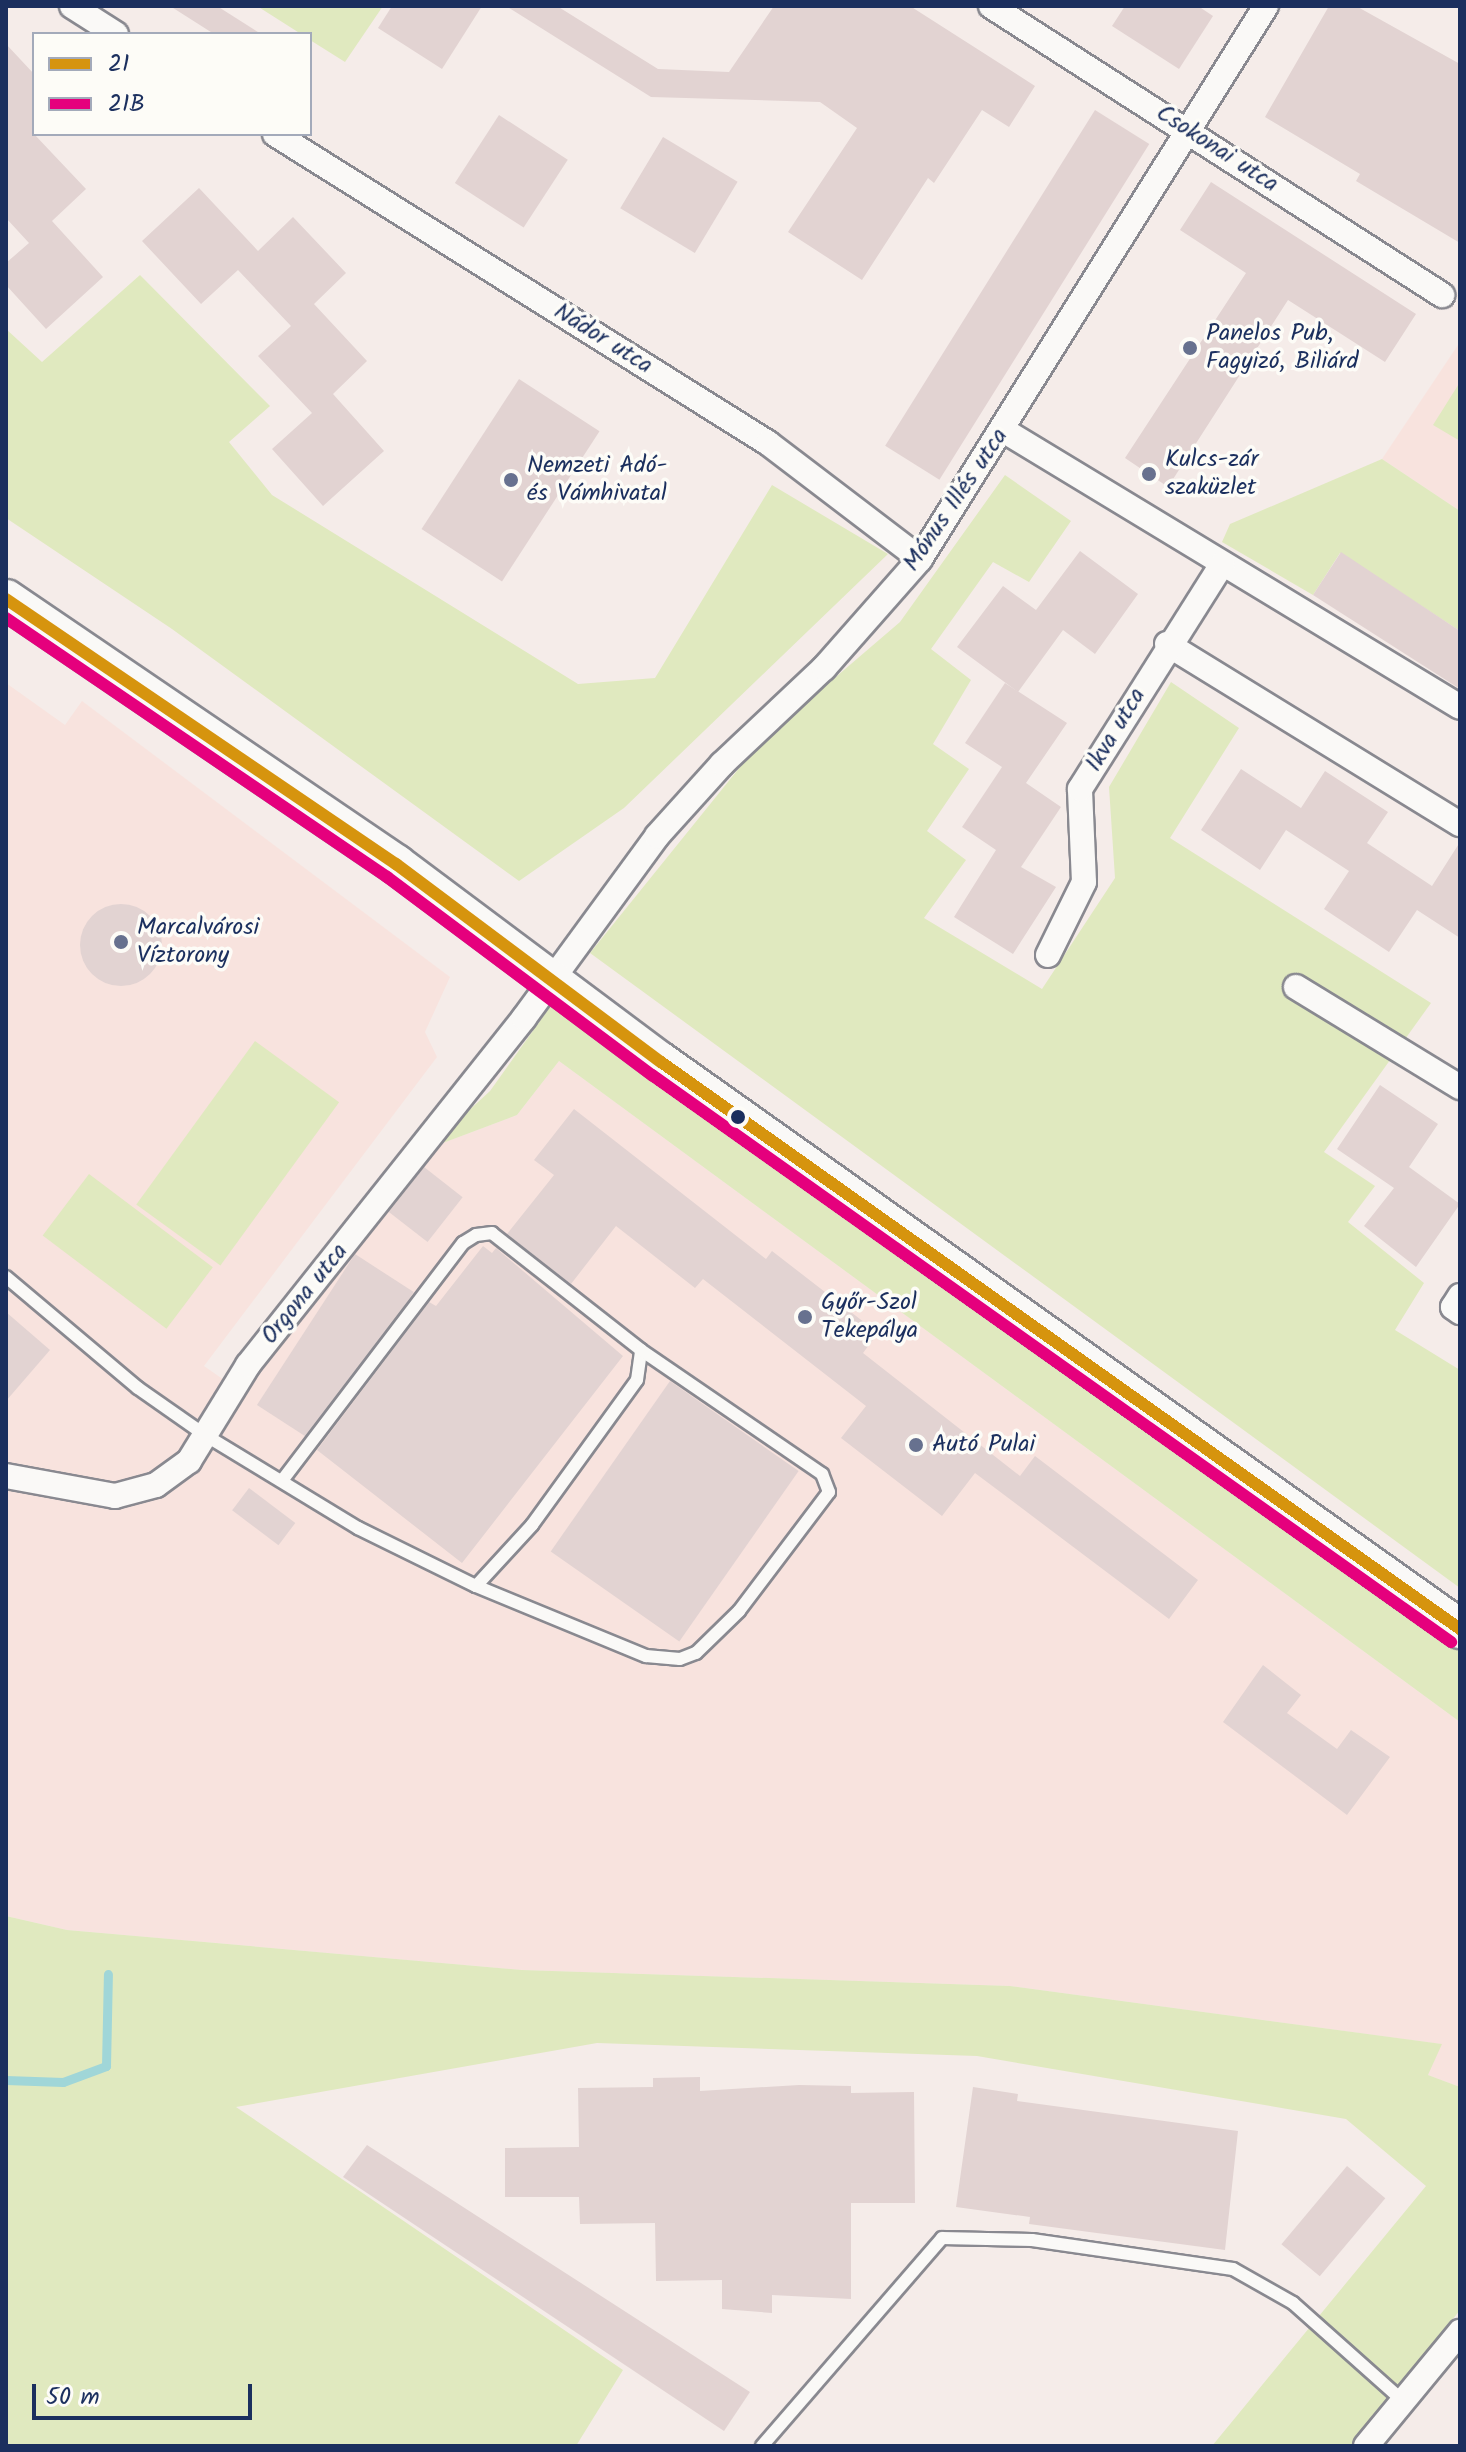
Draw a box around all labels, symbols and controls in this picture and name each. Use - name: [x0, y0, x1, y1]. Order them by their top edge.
- legend: [32, 32, 312, 136]
- text: 21: [108, 45, 129, 84]
- text: 21B: [108, 85, 145, 124]
- street label: Csokonai utca: [1151, 99, 1283, 199]
- street label: Nádor utca: [548, 297, 658, 381]
- place label: Panelos Pub, Fagyizó, Biliárd: [1206, 320, 1359, 376]
- marker: Panelos Pub, Fagyizó, Biliárd: [1181, 339, 1199, 357]
- street label: Mónus Illés utca: [898, 423, 1014, 577]
- place label: Kulcs-zár szaküzlet: [1165, 446, 1258, 502]
- place label: Nemzeti Adó- és Vámhivatal: [527, 452, 668, 508]
- marker: Kulcs-zár szaküzlet: [1140, 465, 1158, 483]
- marker: Nemzeti Adó- és Vámhivatal: [502, 471, 520, 489]
- street label: Ikva utca: [1080, 683, 1152, 777]
- place label: Marcalvárosi Víztorony: [137, 914, 259, 970]
- marker: Marcalvárosi Víztorony: [112, 933, 130, 951]
- unlabelled marker: [730, 1109, 746, 1125]
- street label: Orgona utca: [256, 1238, 354, 1350]
- place label: Győr-Szol Tekepálya: [821, 1289, 918, 1345]
- marker: Győr-Szol Tekepálya: [796, 1308, 814, 1326]
- place label: Autó Pulai: [932, 1431, 1035, 1459]
- marker: Autó Pulai: [907, 1436, 925, 1454]
- scale bar: [36, 2368, 256, 2418]
- text: 50 m: [46, 2378, 100, 2417]

